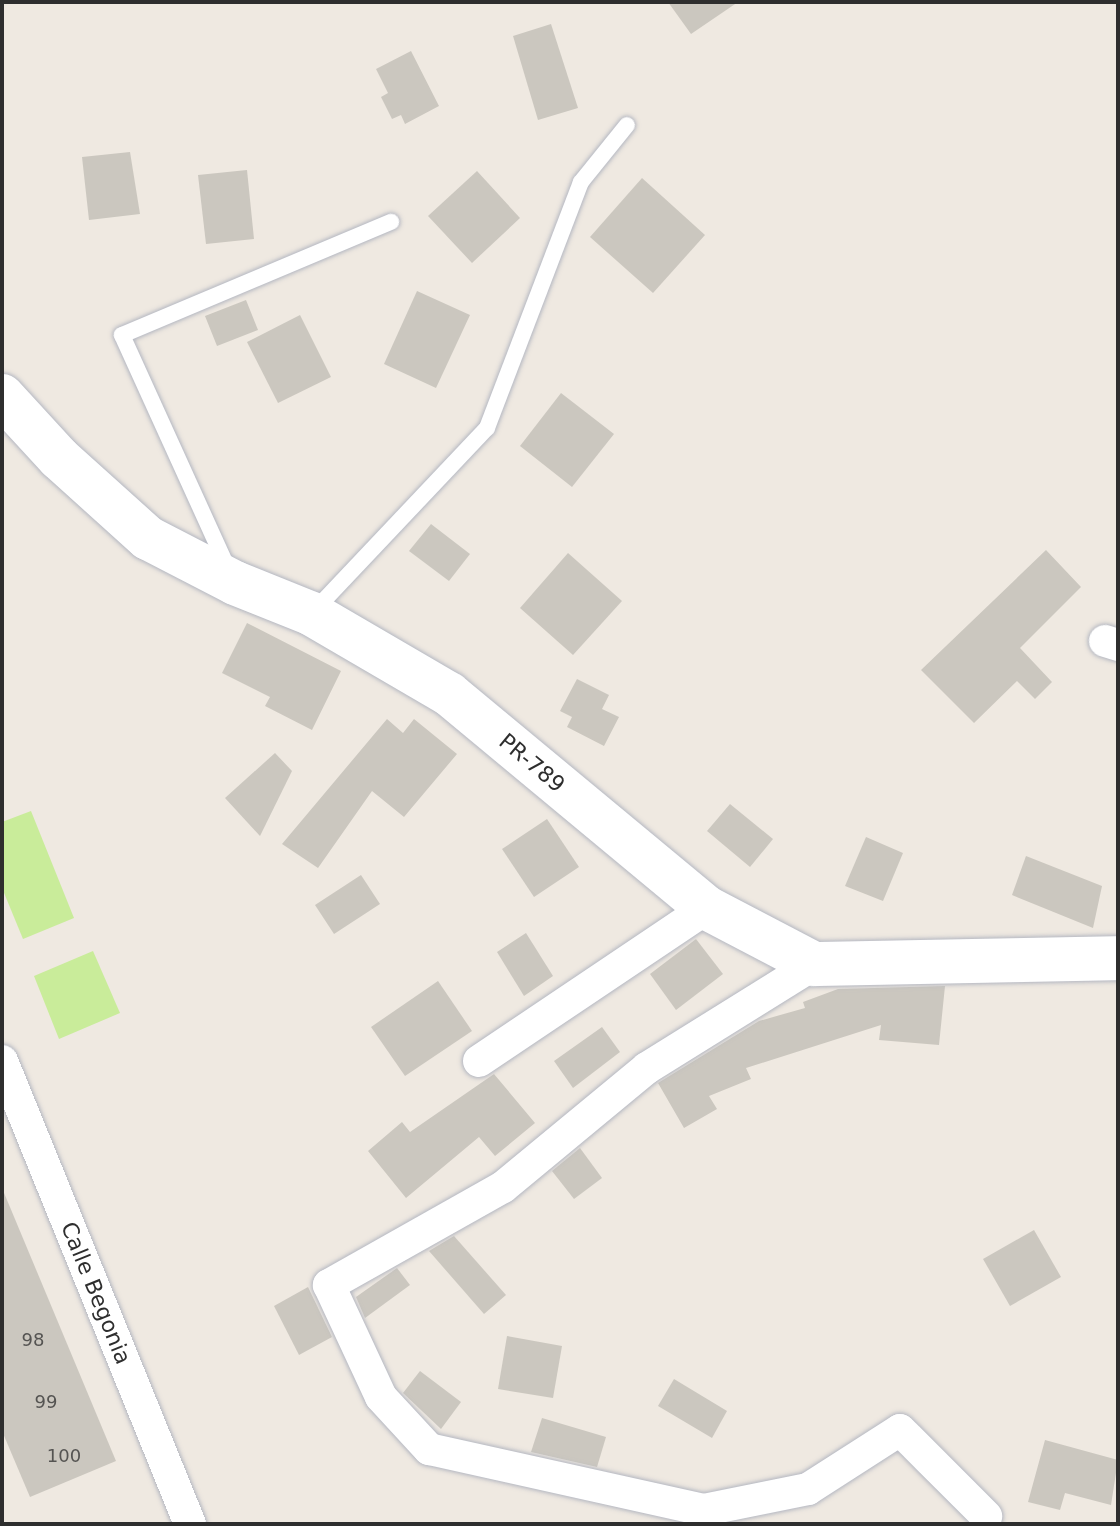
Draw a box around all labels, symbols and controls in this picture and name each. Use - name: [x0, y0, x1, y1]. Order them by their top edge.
- street label: PR-789: [494, 728, 570, 798]
- street label: Calle Begonia: [55, 1218, 137, 1368]
- house number: 98: [22, 1329, 44, 1351]
- house number: 99: [35, 1391, 57, 1413]
- house number: 100: [47, 1445, 81, 1467]

